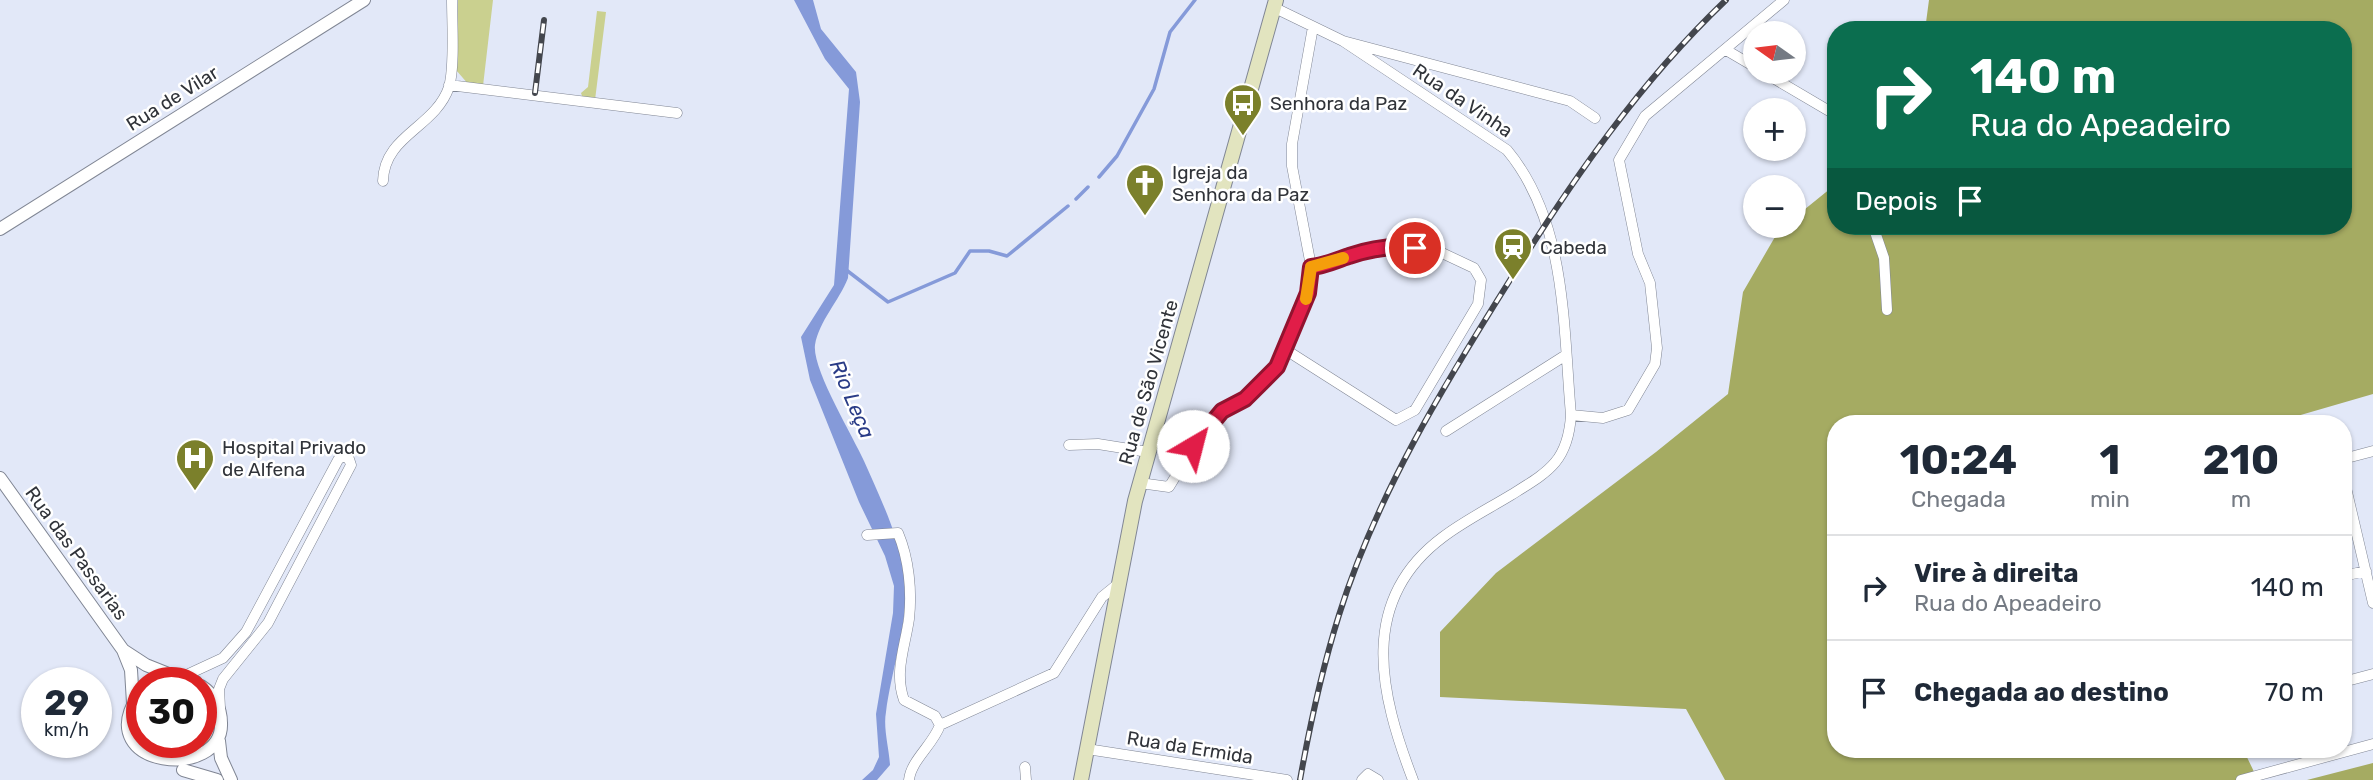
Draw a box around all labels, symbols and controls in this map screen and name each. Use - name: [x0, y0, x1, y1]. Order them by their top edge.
- north arrow: [1743, 21, 1806, 84]
- map controls: [1743, 21, 1806, 238]
- text: 140 m: [1970, 47, 2116, 105]
- icon: right: [1855, 49, 1946, 140]
- street label: Rua da Vinha: [1408, 59, 1517, 142]
- street label: Rua de Vilar: [122, 61, 223, 136]
- bus stop icon: Senhora da Paz: [1222, 82, 1264, 137]
- place label: Senhora da Paz: [1270, 92, 1407, 115]
- button: +: [1743, 98, 1806, 161]
- text: Rua do Apeadeiro: [1970, 106, 2231, 144]
- place label: Igreja da Senhora da Paz: [1172, 161, 1309, 206]
- church icon: Igreja da Senhora da Paz: [1124, 162, 1166, 217]
- button: −: [1743, 175, 1806, 238]
- icon: arrive: [1951, 182, 1989, 220]
- text: Depois: [1855, 186, 1937, 217]
- pin: [1385, 218, 1445, 278]
- station icon: Cabeda: [1492, 226, 1534, 281]
- icon: arrive: [1396, 229, 1434, 267]
- place label: Cabeda: [1540, 236, 1607, 259]
- street label: Rua de São Vicente: [1114, 297, 1183, 467]
- water label: Rio Leça: [825, 356, 880, 442]
- position arrow: [1156, 409, 1230, 483]
- text: 10:24: [1900, 435, 2017, 485]
- text: 1: [2099, 435, 2120, 485]
- text: 210: [2203, 435, 2279, 485]
- place label: Hospital Privado de Alfena: [222, 436, 366, 481]
- hospital icon: Hospital Privado de Alfena: [174, 437, 216, 492]
- street label: Rua das Passarias: [20, 482, 133, 625]
- text: Chegada: [1911, 485, 2006, 513]
- text: min: [2090, 485, 2130, 513]
- text: m: [2231, 485, 2251, 513]
- text: Vire à direita: [1914, 558, 2079, 589]
- icon: right: [1855, 569, 1893, 607]
- text: 140 m: [2251, 572, 2324, 603]
- text: Rua do Apeadeiro: [1914, 589, 2102, 617]
- speed limit sign: 30: [126, 667, 217, 758]
- icon: arrive: [1855, 674, 1893, 712]
- text: Chegada ao destino: [1914, 677, 2169, 708]
- text: 70 m: [2265, 677, 2324, 708]
- text: 29: [44, 682, 89, 724]
- text: km/h: [44, 719, 89, 741]
- street label: Rua da Ermida: [1125, 726, 1255, 769]

